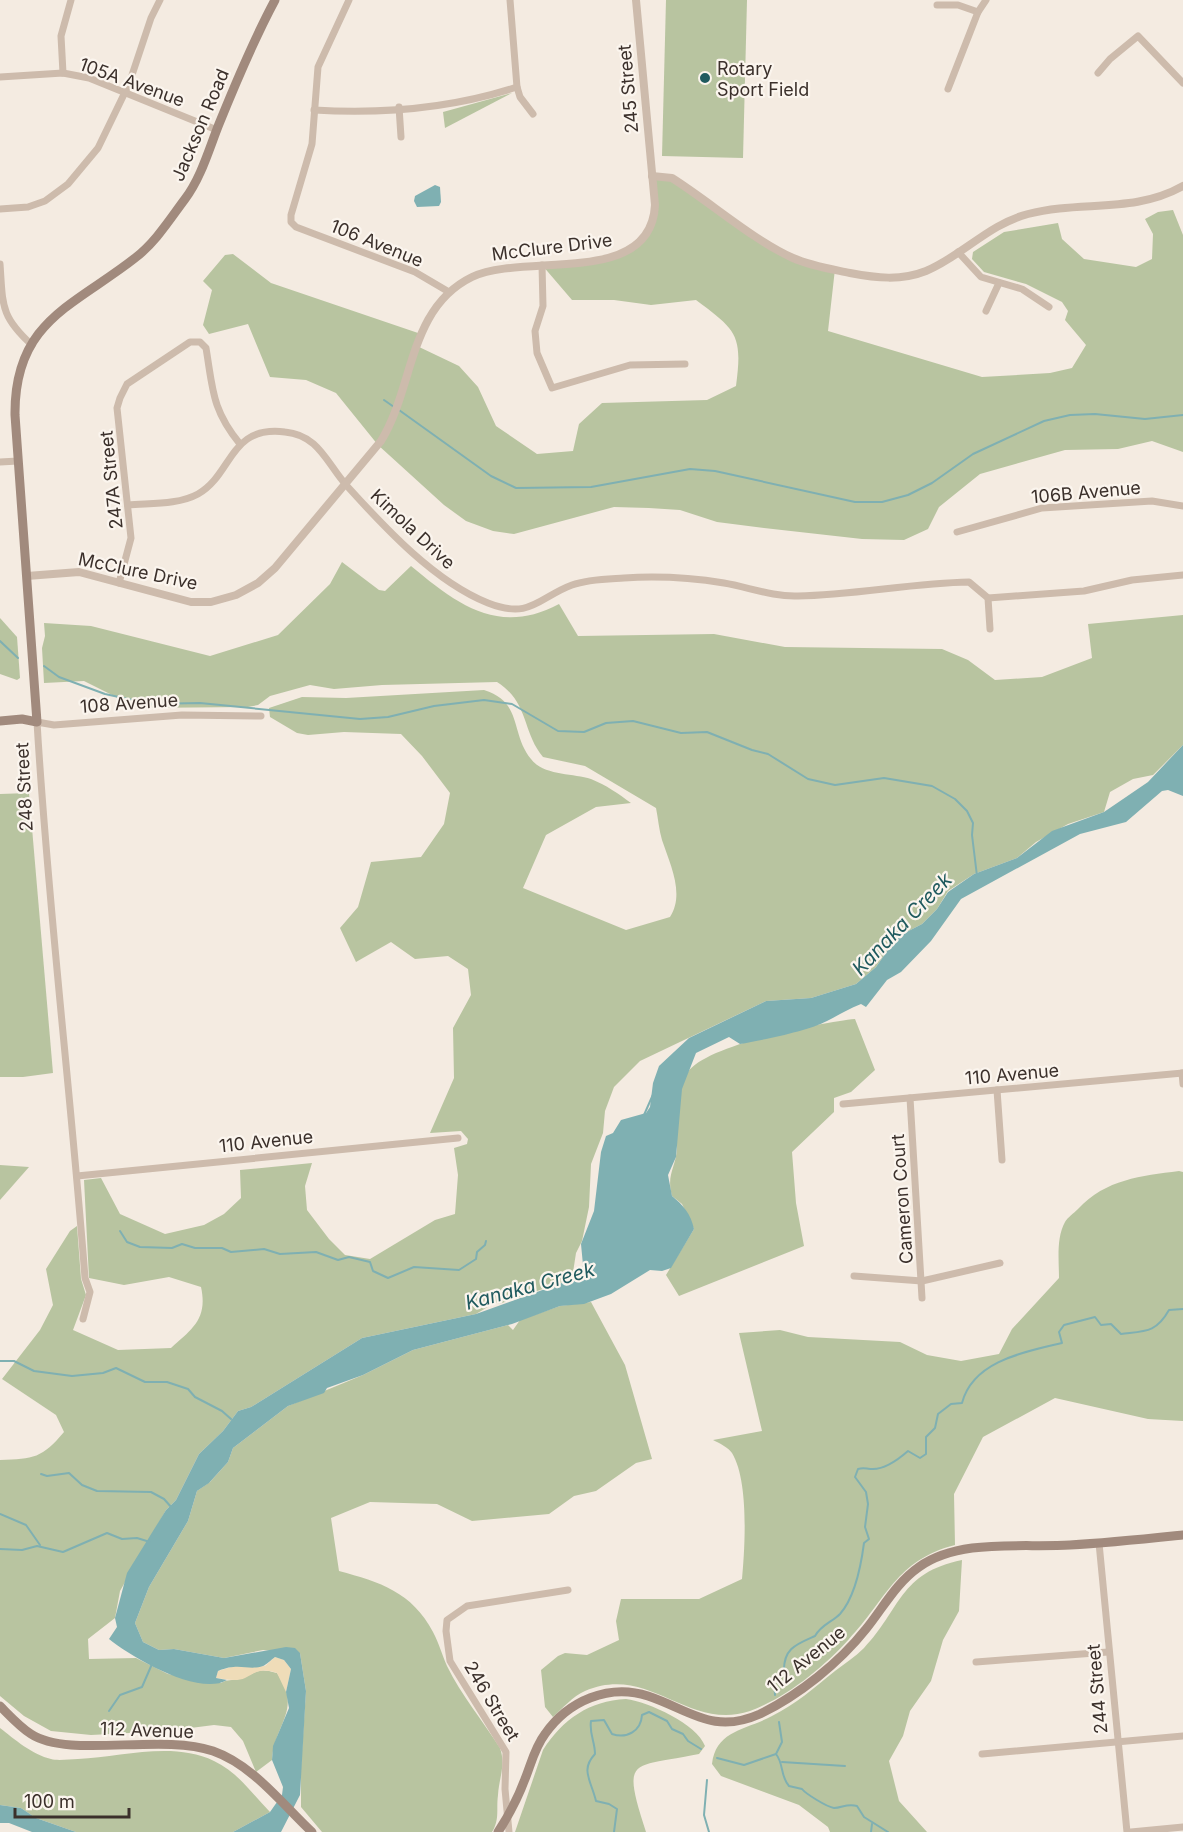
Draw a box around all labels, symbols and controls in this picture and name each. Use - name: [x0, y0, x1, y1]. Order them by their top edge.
- street label: 245 Street: [614, 44, 642, 134]
- street label: 105A Avenue: [77, 53, 187, 111]
- place label: Rotary Sport Field: [717, 58, 809, 100]
- street label: Jackson Road: [167, 66, 233, 184]
- marker: Rotary Sport Field: [698, 71, 712, 85]
- street label: 106 Avenue: [328, 215, 426, 271]
- street label: McClure Drive: [490, 229, 614, 265]
- street label: 247A Street: [95, 430, 127, 530]
- street label: 106B Avenue: [1030, 477, 1142, 507]
- street label: Kimola Drive: [367, 485, 459, 573]
- street label: McClure Drive: [76, 548, 200, 594]
- street label: 108 Avenue: [79, 689, 179, 717]
- street label: 248 Street: [11, 742, 37, 832]
- water label: Kanaka Creek: [847, 867, 958, 980]
- street label: 110 Avenue: [964, 1059, 1060, 1089]
- street label: 110 Avenue: [218, 1126, 314, 1156]
- street label: Cameron Court: [887, 1133, 917, 1265]
- water label: Kanaka Creek: [463, 1257, 598, 1315]
- street label: 112 Avenue: [763, 1621, 849, 1697]
- street label: 244 Street: [1083, 1643, 1111, 1735]
- street label: 246 Street: [460, 1657, 524, 1745]
- street label: 112 Avenue: [100, 1718, 194, 1742]
- scale bar: [15, 1781, 129, 1819]
- text: 100 m: [24, 1791, 75, 1812]

